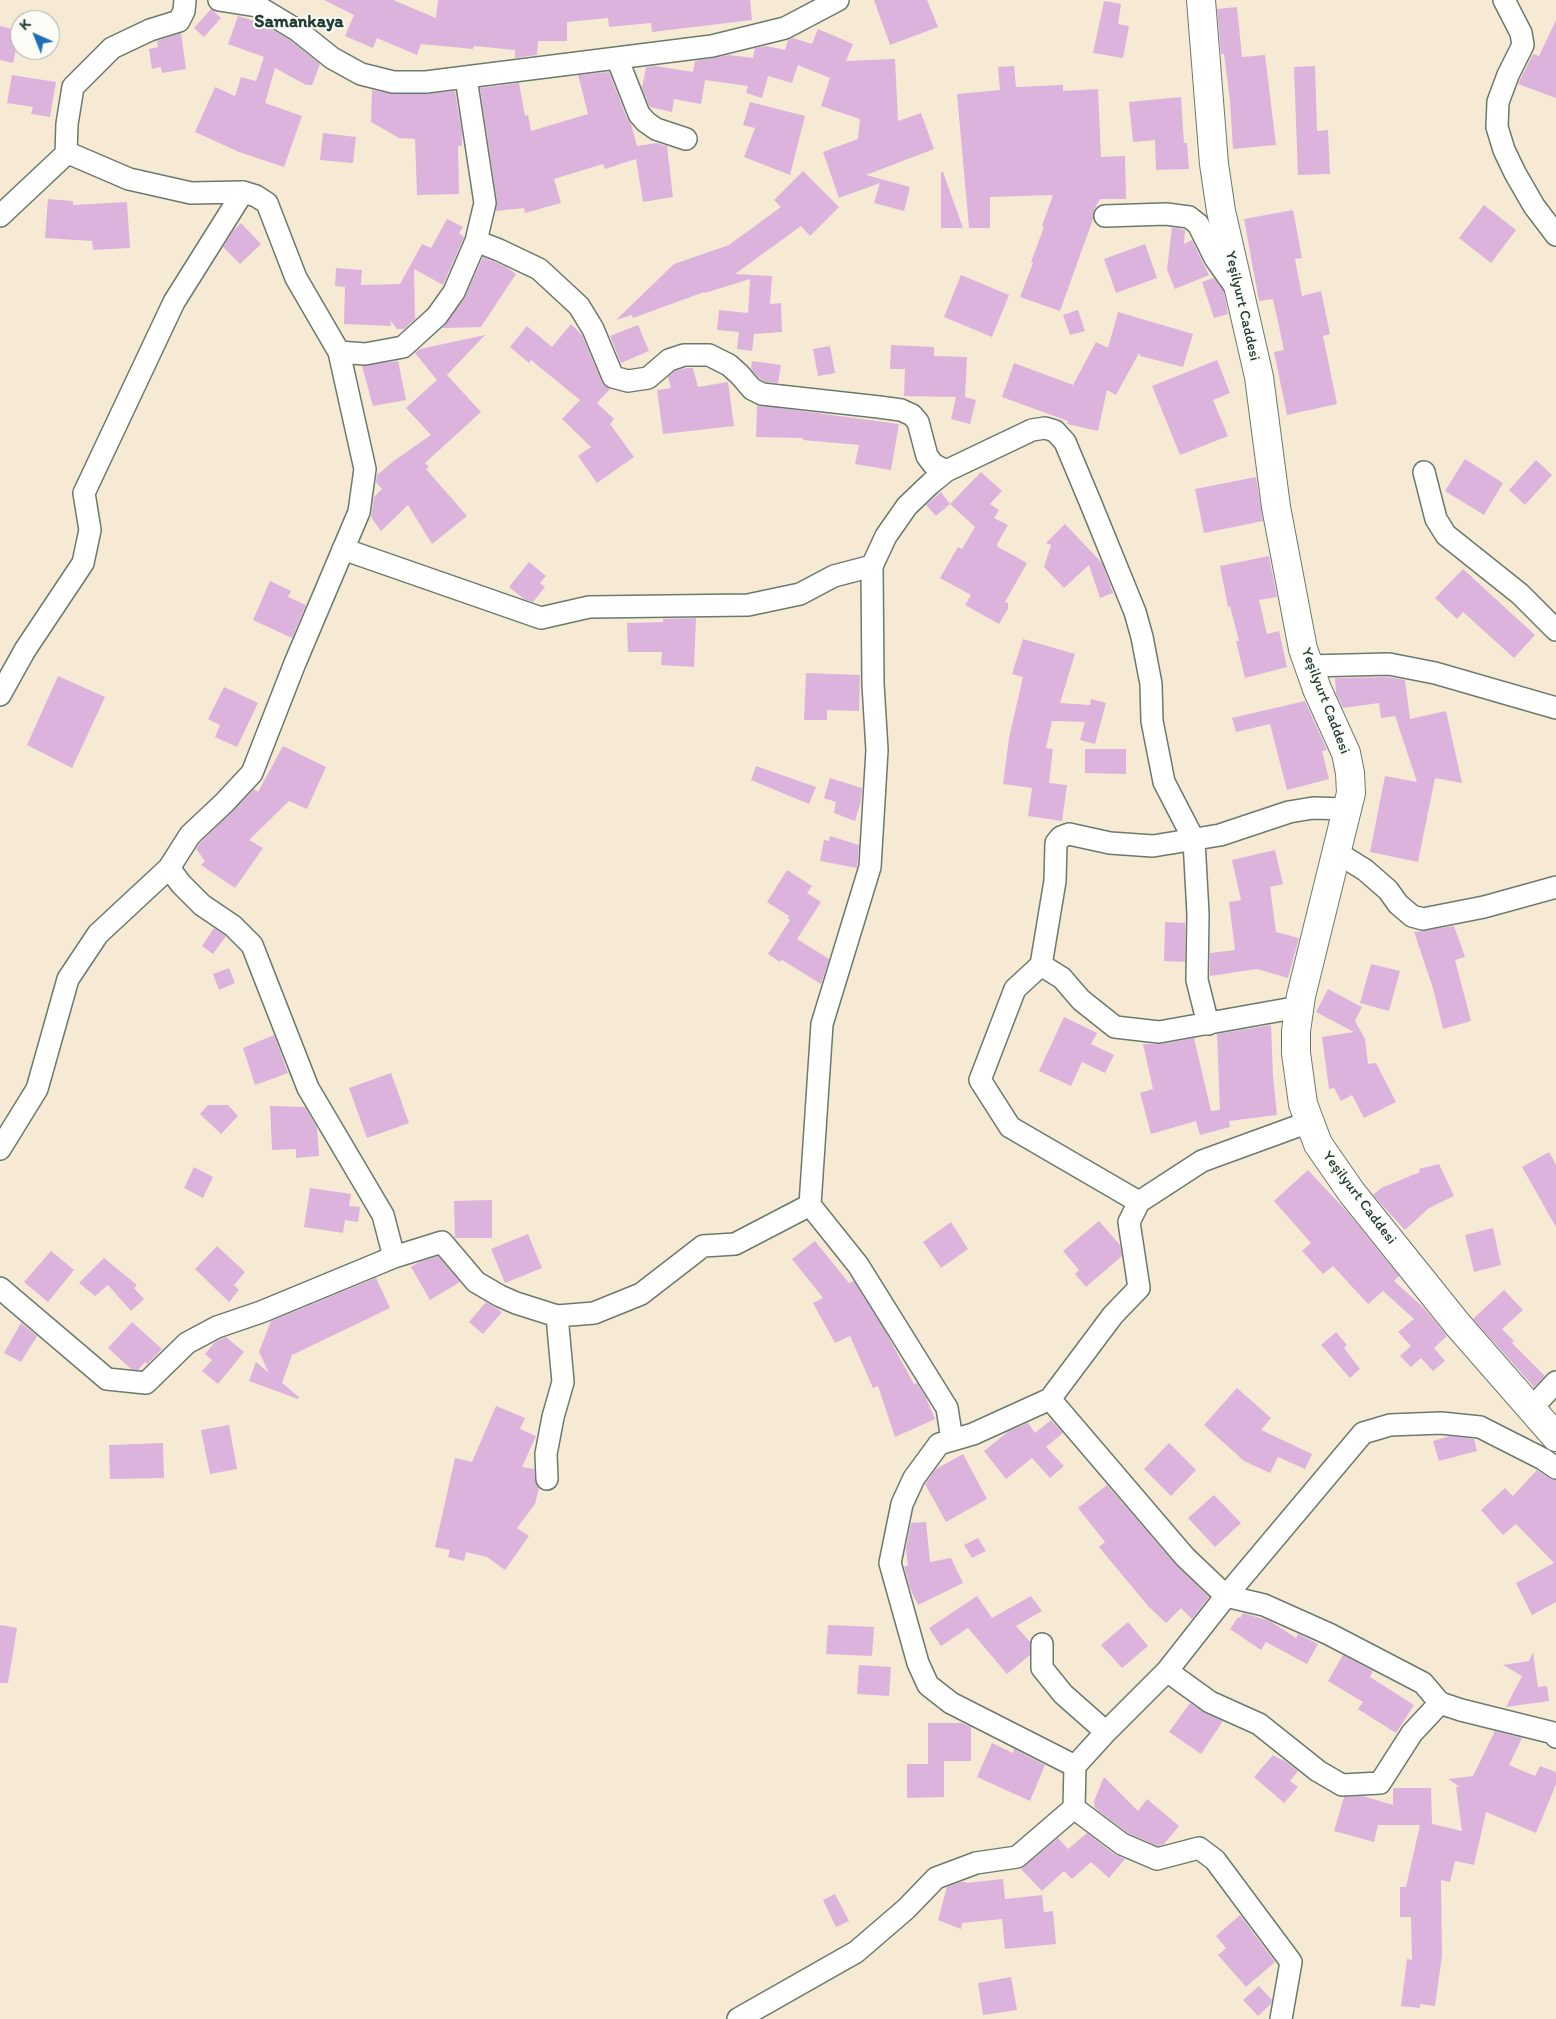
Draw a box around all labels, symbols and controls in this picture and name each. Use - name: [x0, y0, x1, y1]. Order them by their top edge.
- north arrow: [10, 10, 60, 60]
- district label: Samankaya: [254, 11, 344, 33]
- text: K: [16, 15, 34, 34]
- street label: Yeşilyurt Caddesi: [1221, 249, 1263, 363]
- street label: Yeşilyurt Caddesi: [1296, 645, 1354, 757]
- street label: Yeşilyurt Caddesi: [1318, 1148, 1400, 1248]

